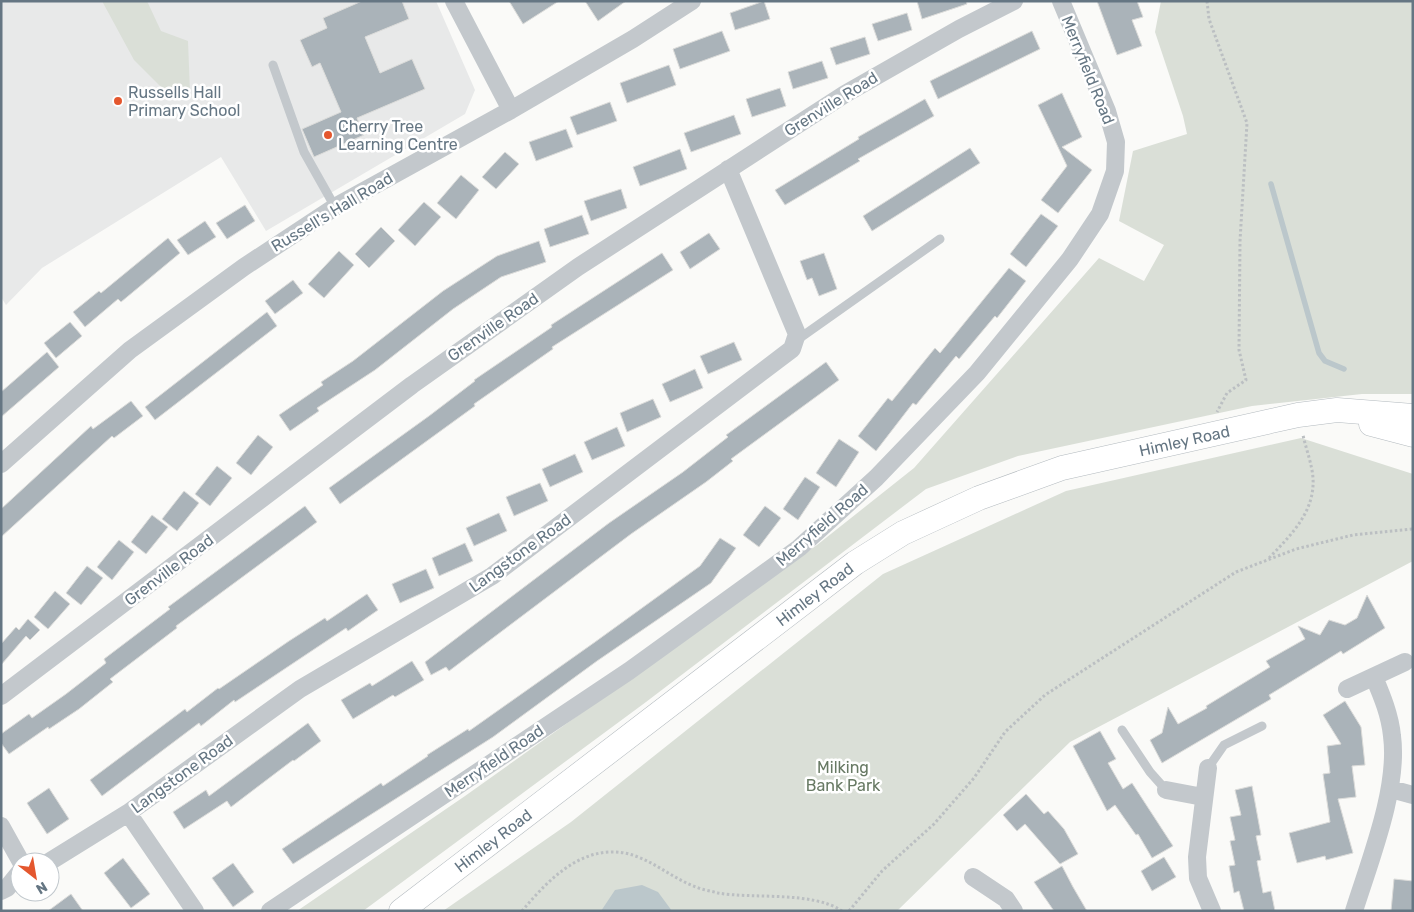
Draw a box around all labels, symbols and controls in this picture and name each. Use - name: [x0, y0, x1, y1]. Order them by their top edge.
- street label: Merryfield Road: [1058, 13, 1118, 127]
- street label: Grenville Road: [781, 68, 881, 140]
- place label: Russells Hall Primary School: [128, 83, 240, 120]
- marker: Russells Hall Primary School: [112, 95, 124, 107]
- place label: Cherry Tree Learning Centre: [338, 117, 458, 154]
- marker: Cherry Tree Learning Centre: [322, 129, 334, 141]
- street label: Russell's Hall Road: [268, 168, 396, 256]
- street label: Grenville Road: [444, 289, 542, 365]
- street label: Himley Road: [1137, 421, 1232, 460]
- street label: Merryfield Road: [772, 480, 872, 570]
- street label: Langstone Road: [465, 510, 575, 596]
- street label: Grenville Road: [121, 530, 217, 610]
- street label: Himley Road: [772, 558, 857, 630]
- street label: Merryfield Road: [441, 721, 547, 801]
- street label: Langstone Road: [127, 731, 237, 817]
- park label: Milking Bank Park: [806, 758, 881, 795]
- street label: Himley Road: [451, 805, 536, 876]
- north arrow: [10, 852, 60, 902]
- text: N: [33, 878, 50, 898]

